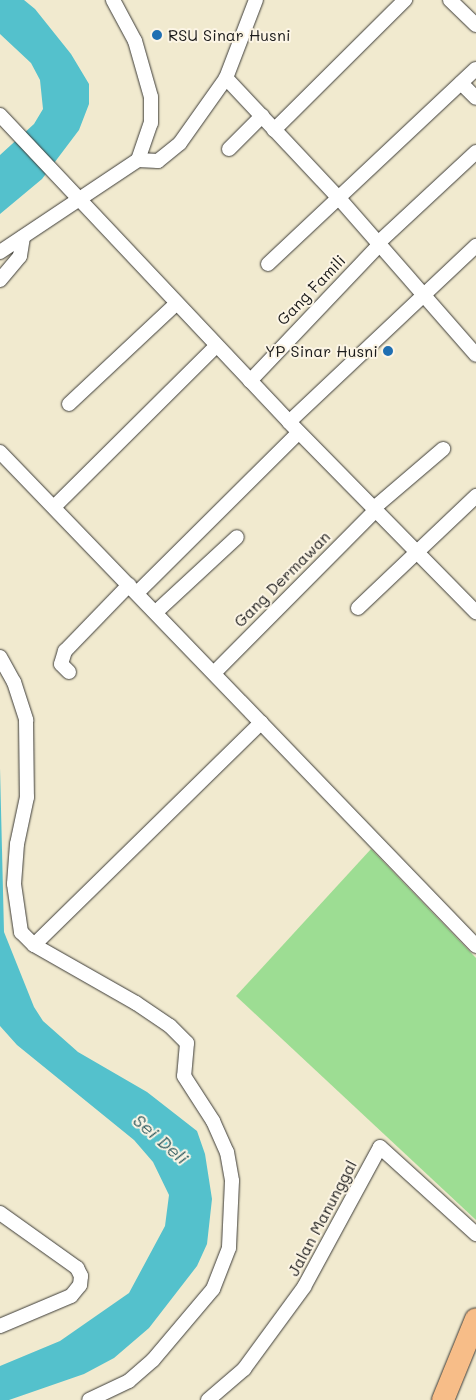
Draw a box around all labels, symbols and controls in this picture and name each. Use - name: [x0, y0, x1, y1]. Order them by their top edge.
- place label: RSU Sinar Husni: [168, 25, 291, 45]
- marker: RSU Sinar Husni: [150, 28, 164, 42]
- street label: Gang Famili: [273, 251, 349, 329]
- place label: YP Sinar Husni: [265, 341, 378, 361]
- marker: YP Sinar Husni: [382, 345, 394, 357]
- street label: Gang Dermawan: [230, 527, 334, 631]
- water label: Sei Deli: [129, 1109, 193, 1169]
- street label: Jalan Manunggal: [283, 1157, 361, 1279]

